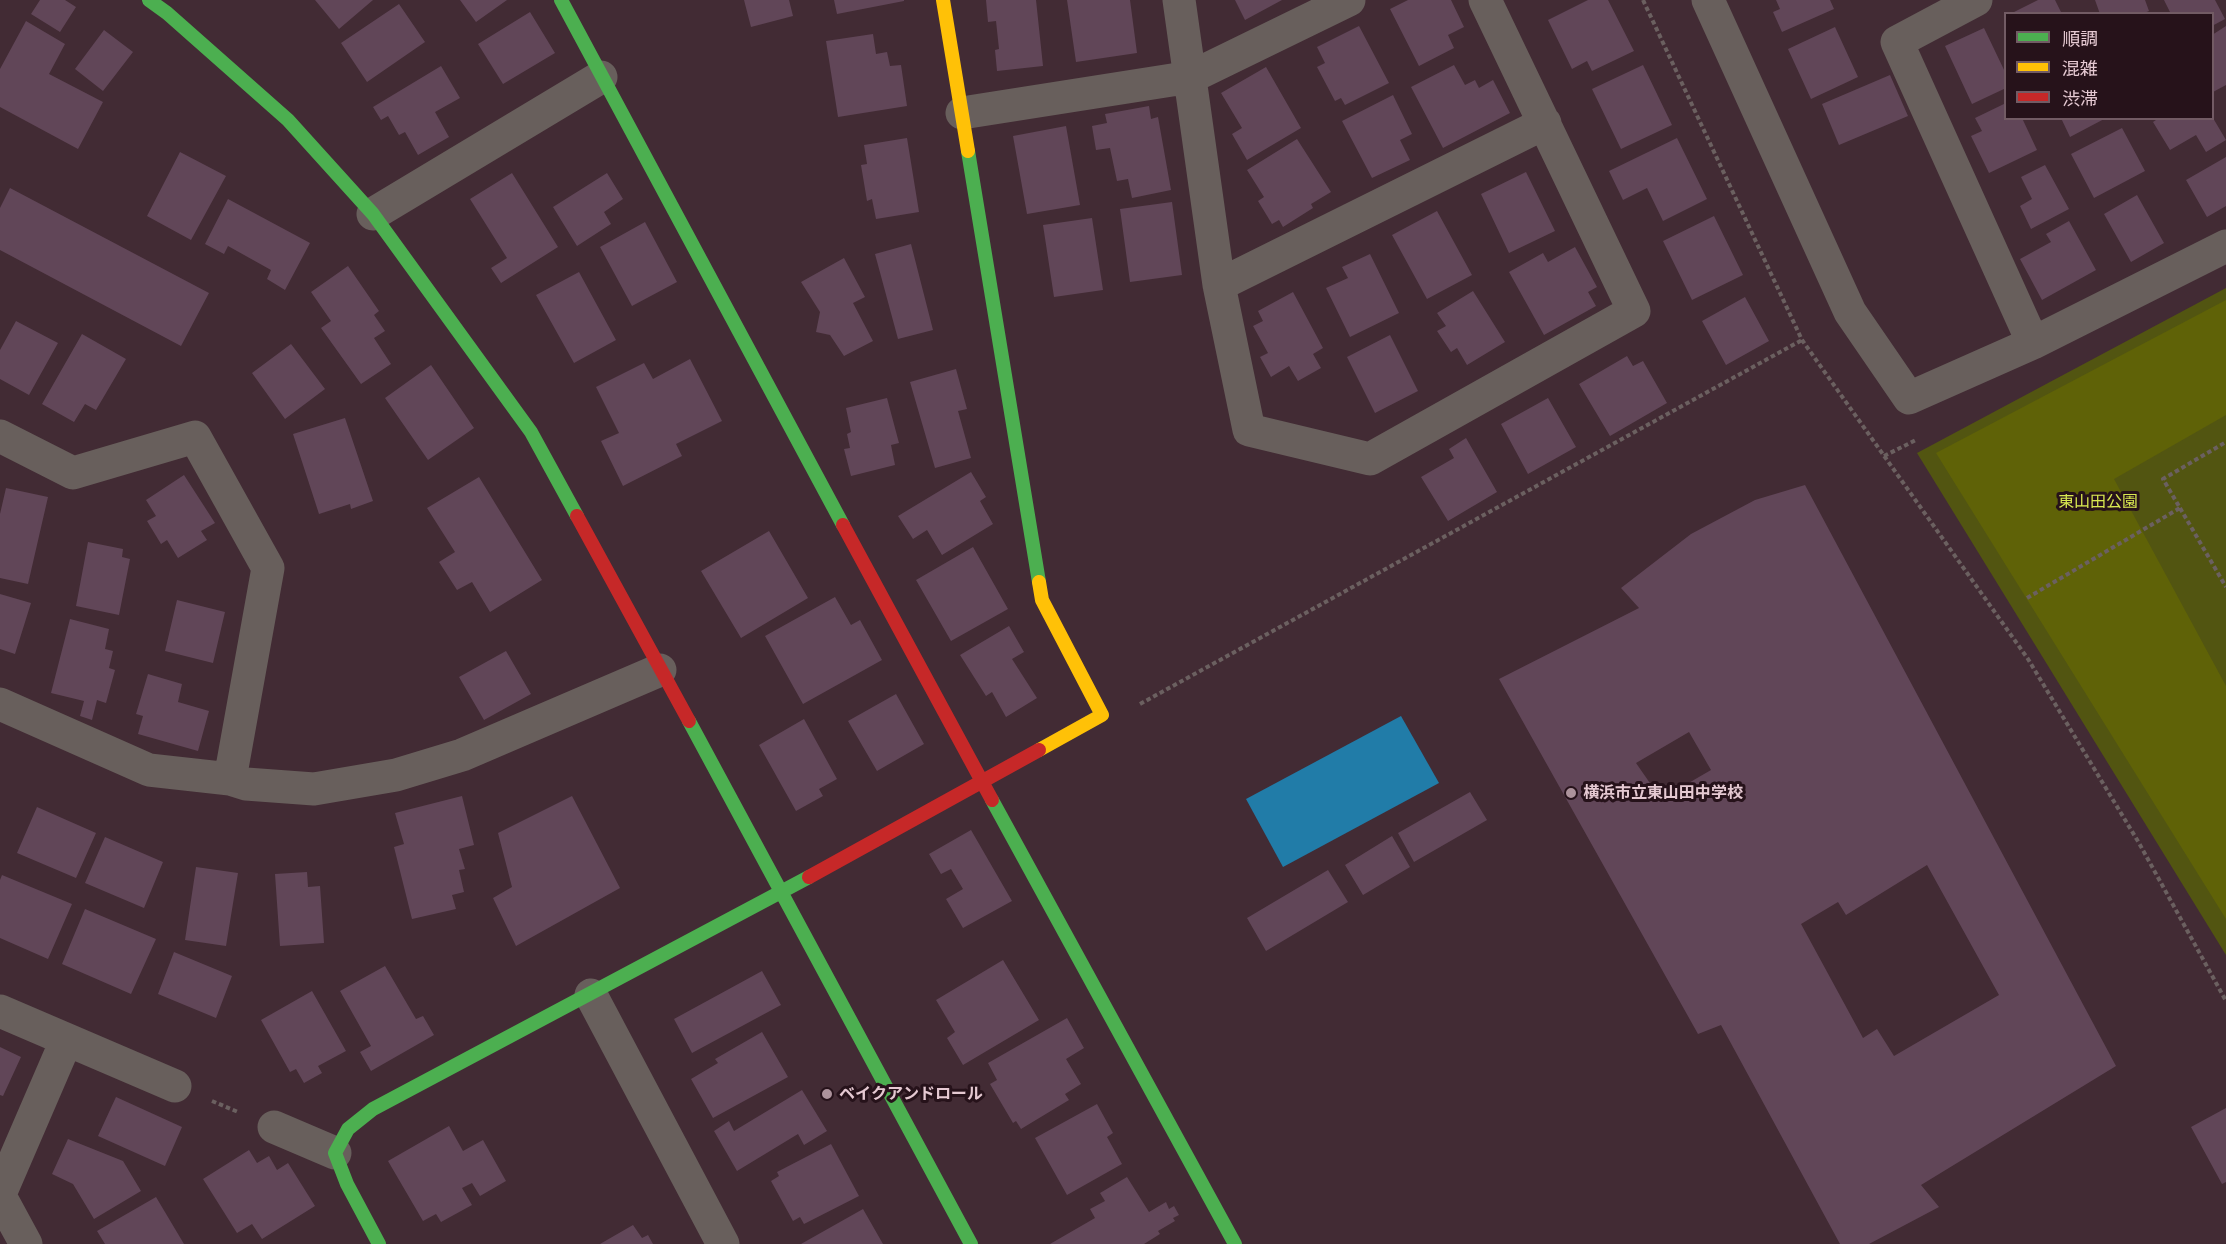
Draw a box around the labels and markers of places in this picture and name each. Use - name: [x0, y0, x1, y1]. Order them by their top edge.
- place label: 横浜市立東山田中学校: [1583, 783, 1743, 803]
- marker: 横浜市立東山田中学校: [1564, 786, 1578, 800]
- place label: ベイクアンドロール: [839, 1084, 983, 1104]
- marker: ベイクアンドロール: [820, 1087, 834, 1101]

